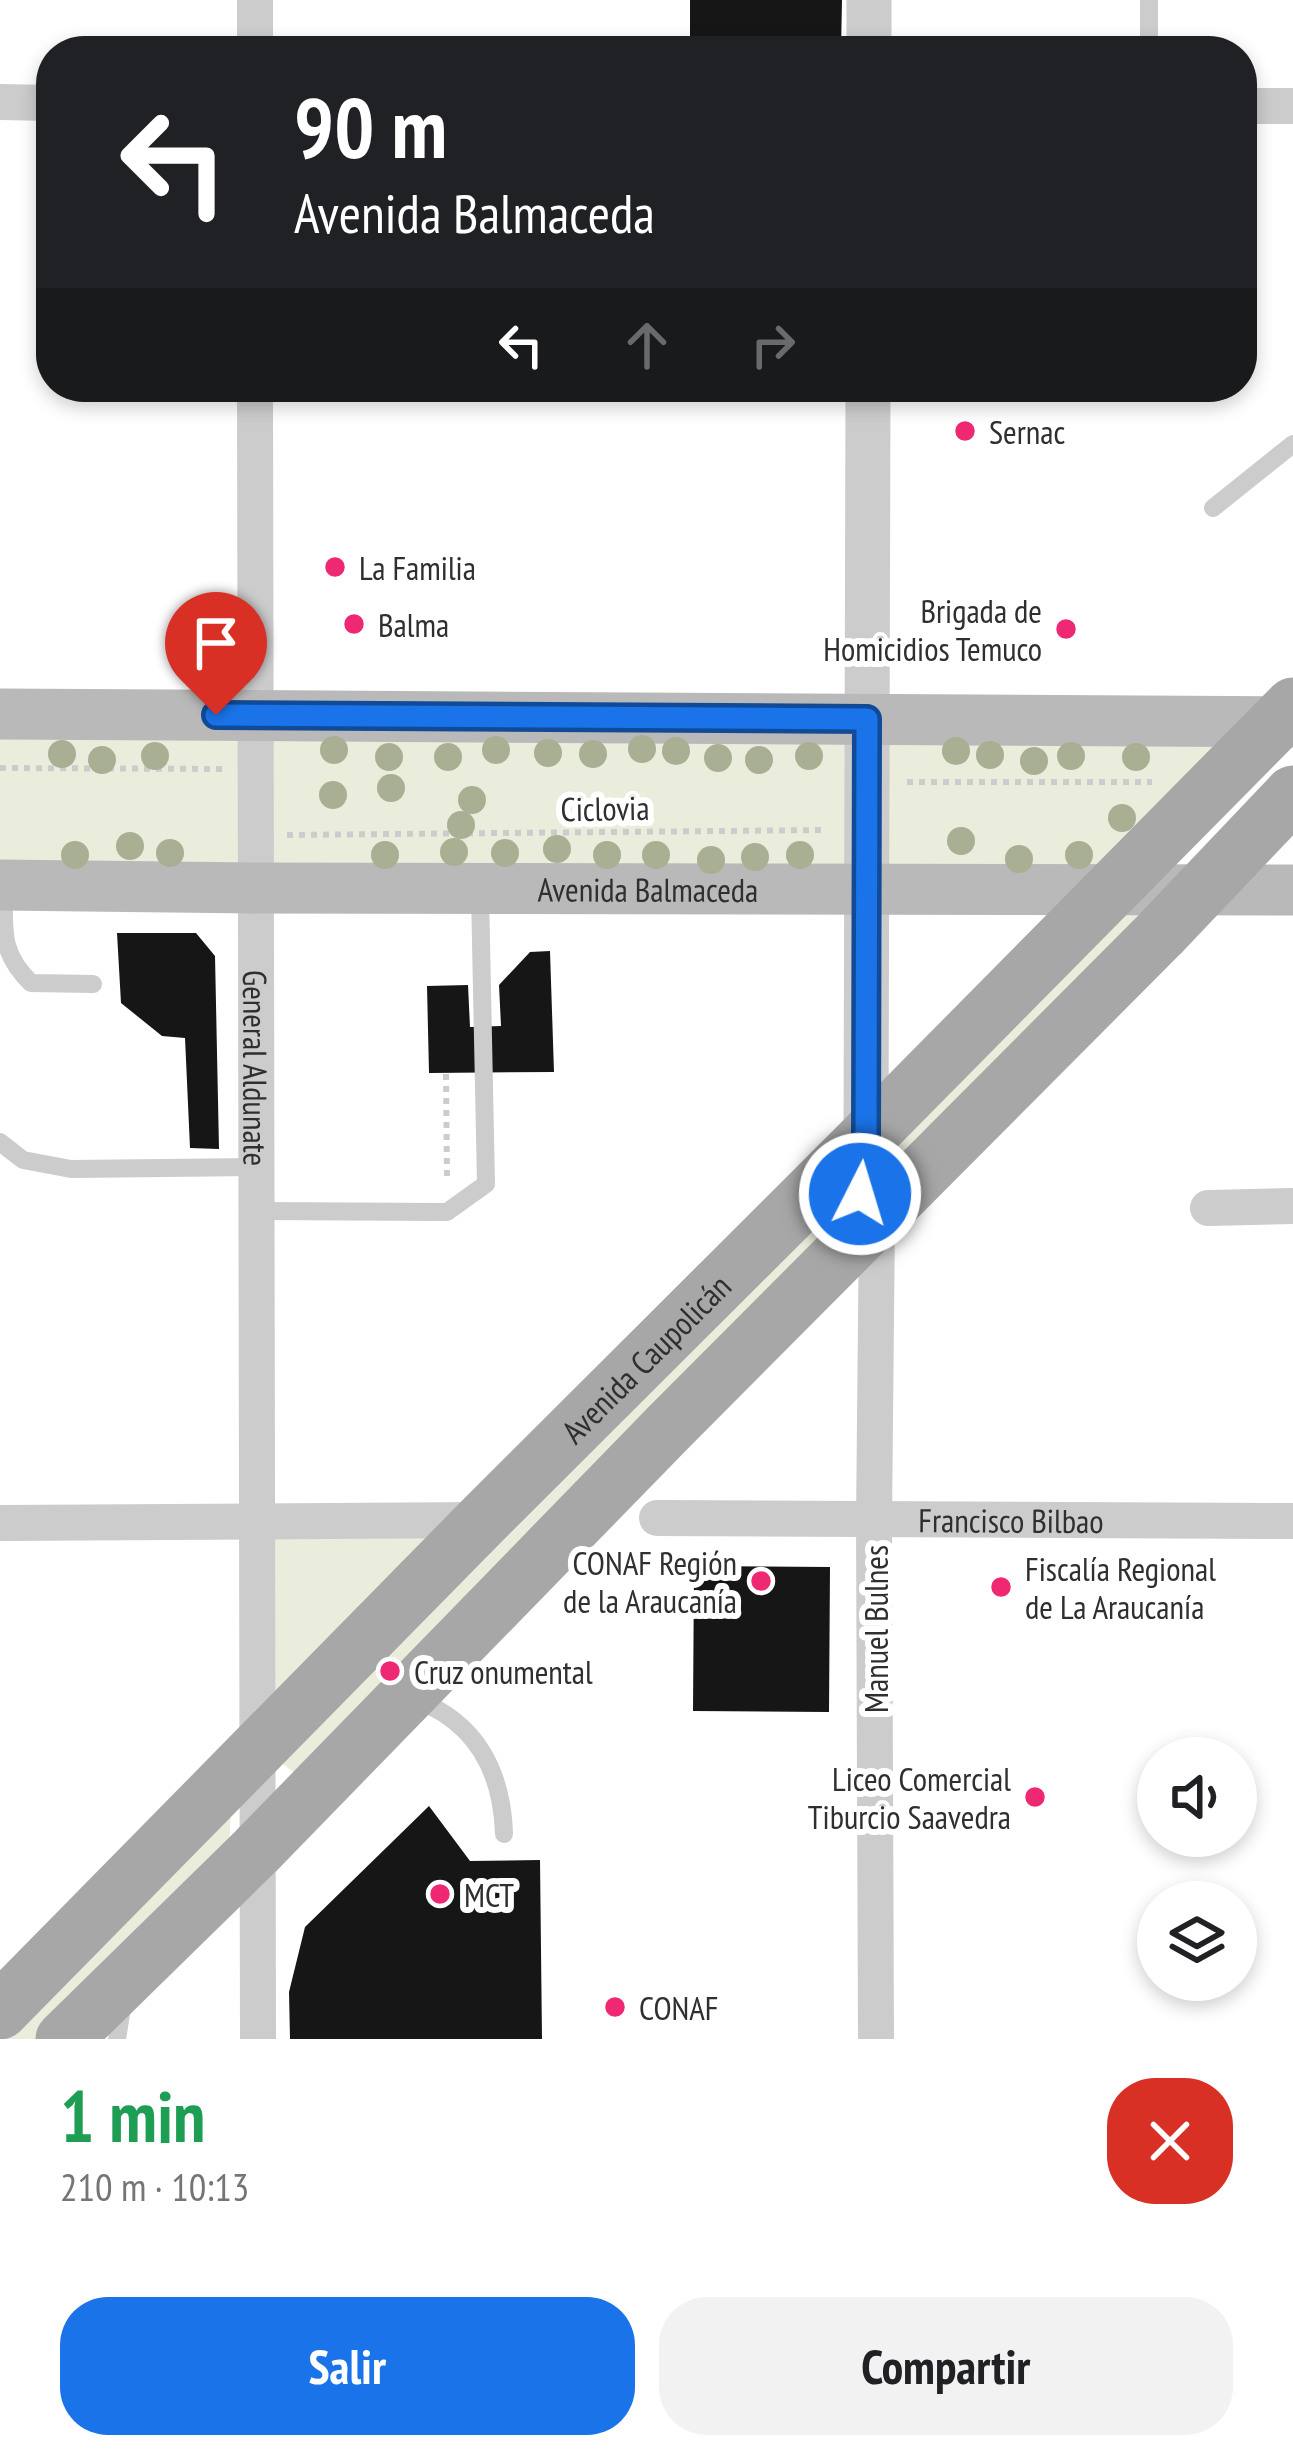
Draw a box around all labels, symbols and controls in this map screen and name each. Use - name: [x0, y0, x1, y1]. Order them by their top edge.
- text: 90 m: [294, 72, 447, 181]
- icon: left: [96, 84, 252, 240]
- text: Avenida Balmaceda: [294, 178, 655, 248]
- icon: left: [488, 312, 554, 378]
- icon: ahead: [614, 312, 680, 378]
- icon: right: [740, 312, 806, 378]
- place label: Sernac: [989, 410, 1065, 453]
- marker: Sernac: [952, 418, 978, 444]
- place label: La Familia: [359, 546, 476, 589]
- marker: La Familia: [322, 554, 348, 580]
- place label: Brigada de Homicidios Temuco: [823, 589, 1042, 670]
- pin: [165, 592, 267, 715]
- place label: Balma: [378, 603, 449, 646]
- icon: arrive: [183, 610, 249, 676]
- marker: Balma: [341, 611, 367, 637]
- marker: Brigada de Homicidios Temuco: [1053, 616, 1079, 642]
- street label: Ciclovia: [560, 786, 650, 830]
- street label: Avenida Balmaceda: [538, 867, 758, 910]
- street label: General Aldunate: [235, 970, 278, 1166]
- position arrow: [797, 1131, 923, 1257]
- street label: Avenida Caupolicán: [551, 1264, 739, 1452]
- street label: Francisco Bilbao: [918, 1498, 1104, 1542]
- place label: CONAF Región de la Araucanía: [563, 1541, 737, 1622]
- street label: Manuel Bulnes: [854, 1545, 897, 1713]
- place label: Fiscalía Regional de La Araucanía: [1025, 1547, 1216, 1628]
- marker: CONAF Región de la Araucanía: [748, 1568, 774, 1594]
- marker: Fiscalía Regional de La Araucanía: [988, 1574, 1014, 1600]
- place label: Cruz onumental: [414, 1650, 593, 1693]
- marker: Cruz onumental: [377, 1658, 403, 1684]
- map controls: [1137, 1737, 1257, 2001]
- button: sound: [1137, 1737, 1257, 1857]
- place label: Liceo Comercial Tiburcio Saavedra: [808, 1757, 1011, 1838]
- marker: Liceo Comercial Tiburcio Saavedra: [1022, 1784, 1048, 1810]
- place label: MCT: [464, 1873, 514, 1916]
- marker: MCT: [427, 1881, 453, 1907]
- button: layers: [1137, 1881, 1257, 2001]
- place label: CONAF: [639, 1986, 719, 2029]
- marker: CONAF: [602, 1994, 628, 2020]
- text: 1 min: [60, 2069, 205, 2162]
- button: close: [1107, 2078, 1233, 2204]
- text: 210 m · 10:13: [60, 2161, 249, 2212]
- button: Salir: [60, 2297, 635, 2435]
- button: Compartir: [659, 2297, 1233, 2435]

